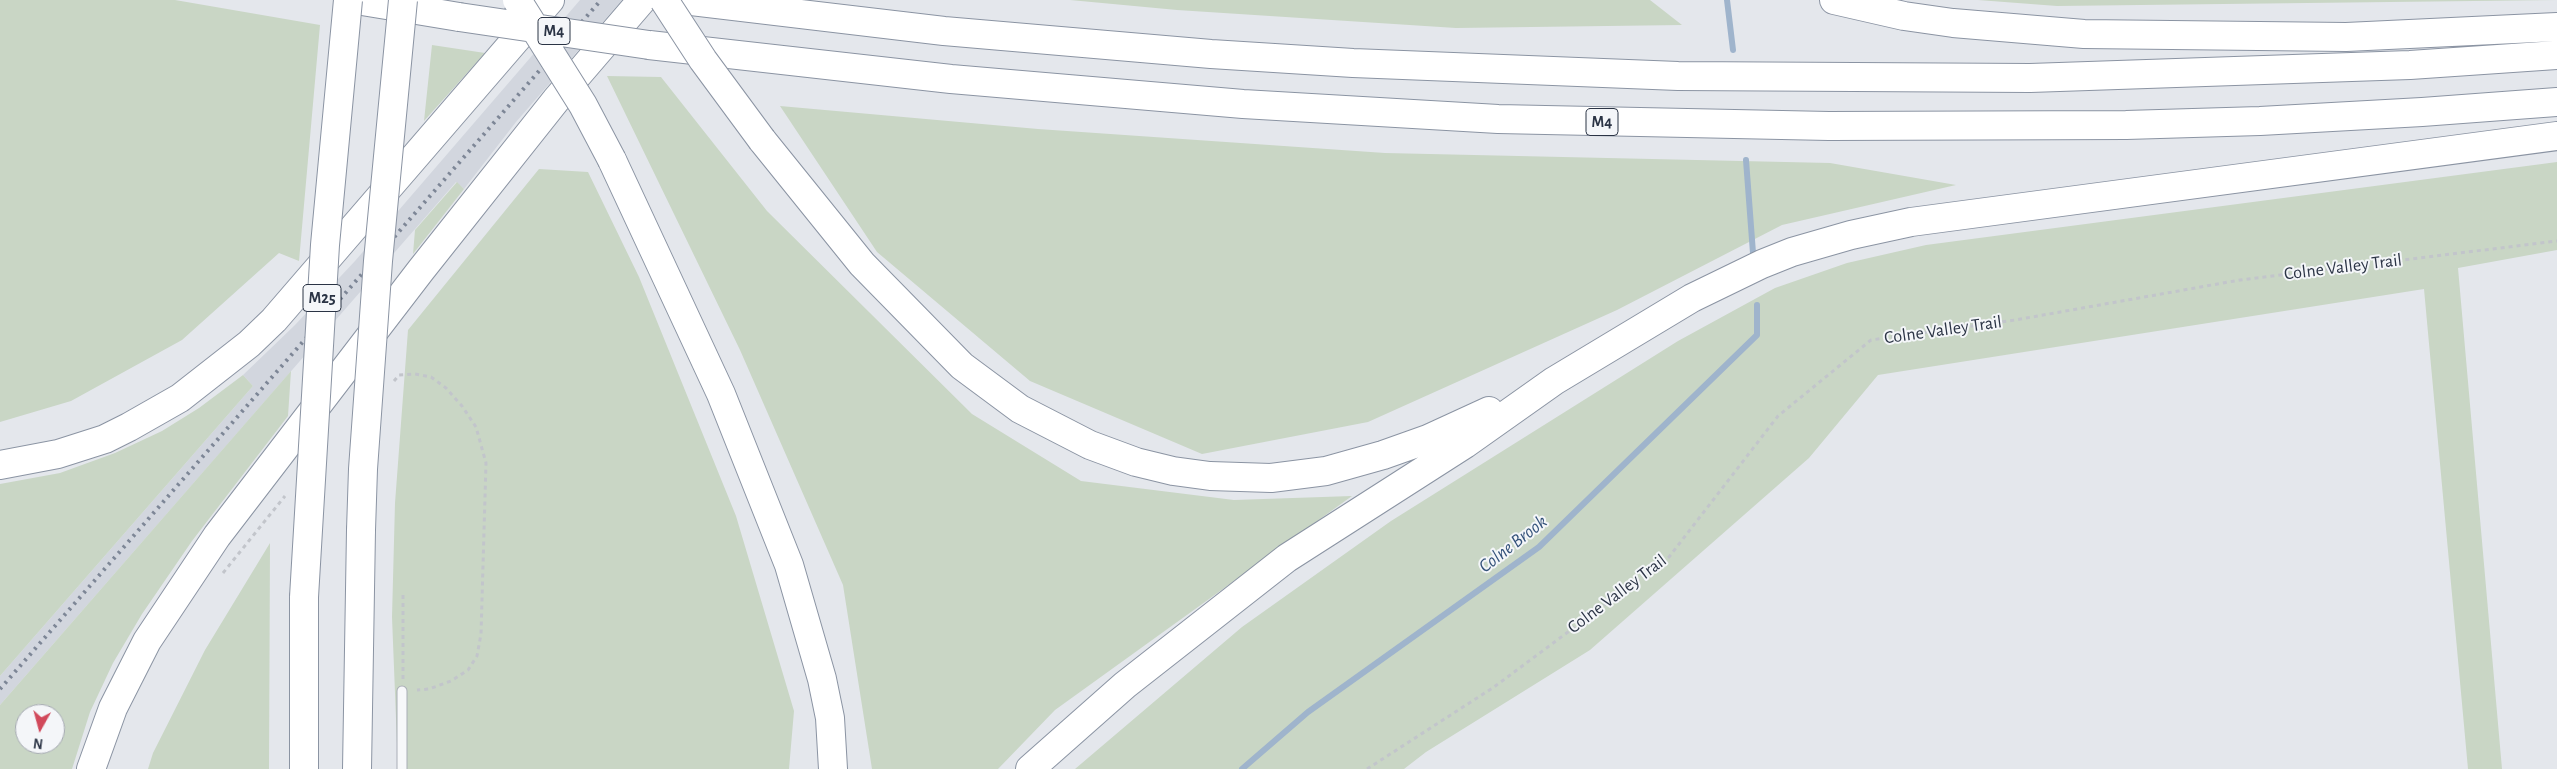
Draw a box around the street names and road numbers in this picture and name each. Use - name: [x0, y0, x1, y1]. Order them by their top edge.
- road number: M4: [538, 18, 570, 44]
- road number: M4: [1586, 108, 1618, 136]
- street label: Colne Valley Trail: [2283, 249, 2403, 285]
- road number: M25: [303, 284, 341, 312]
- street label: Colne Valley Trail: [1883, 311, 2003, 349]
- street label: Colne Valley Trail: [1563, 550, 1671, 638]

